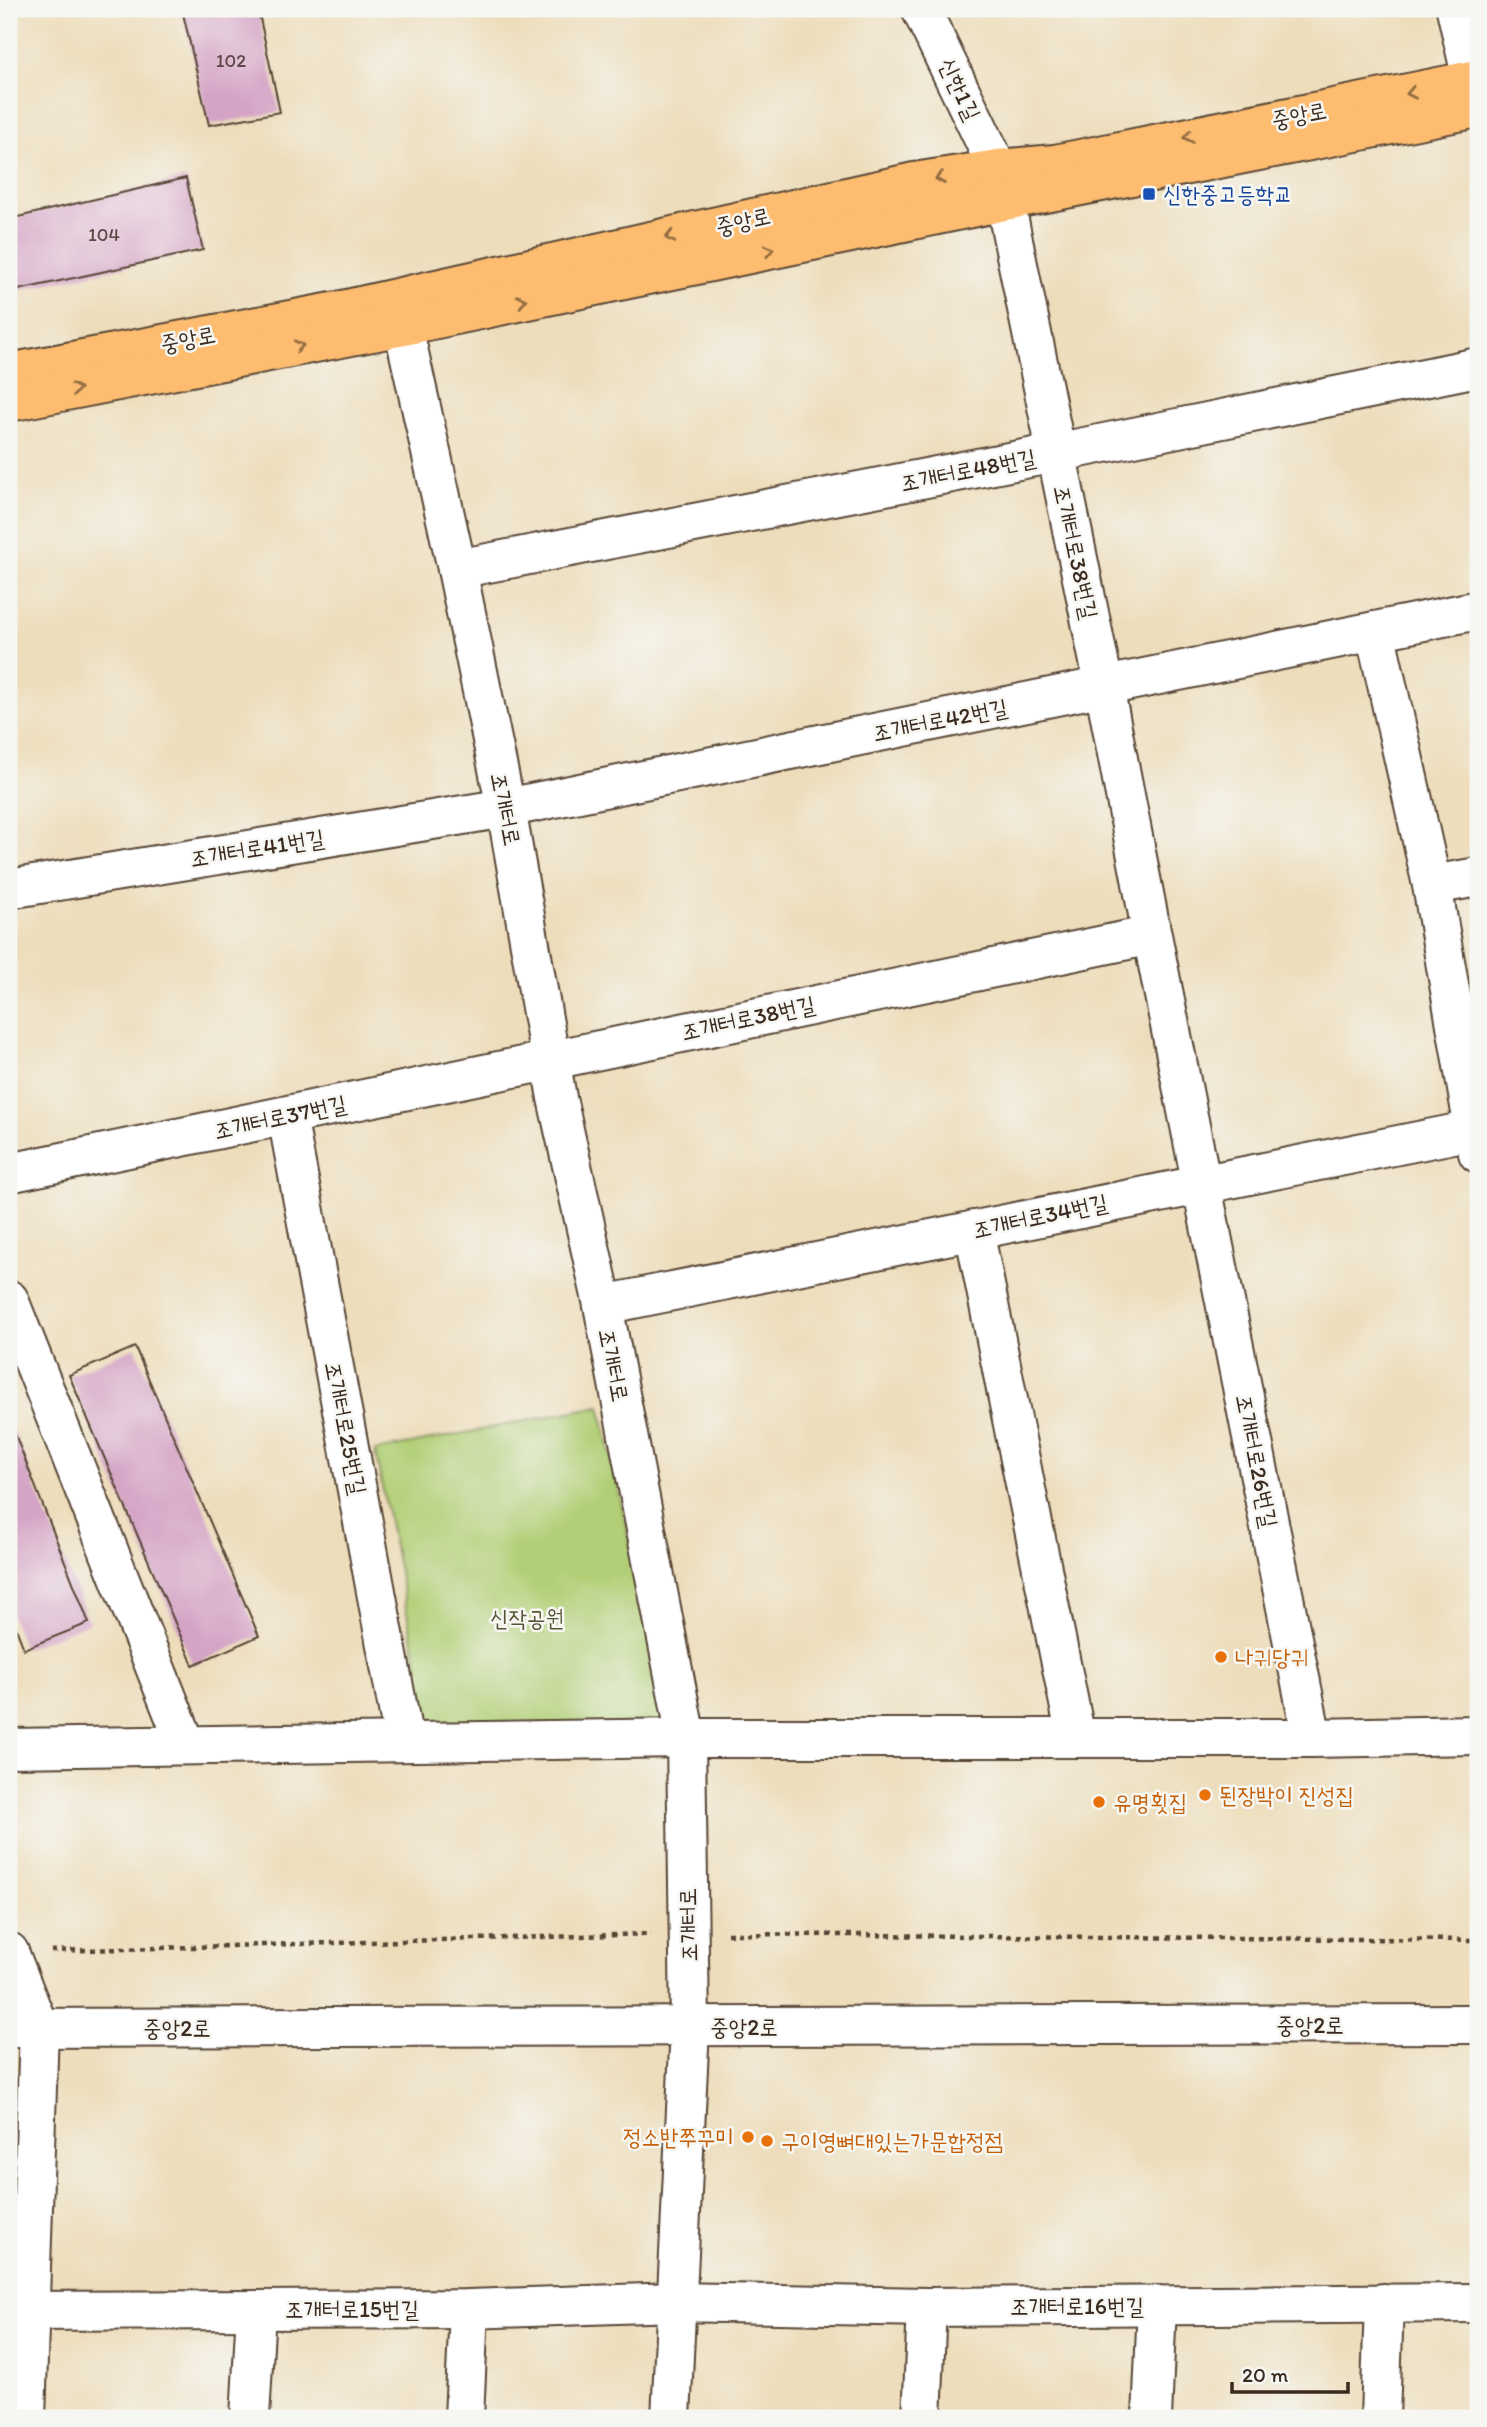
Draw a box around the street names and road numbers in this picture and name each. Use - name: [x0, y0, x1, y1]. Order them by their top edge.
- street label: 신한1길: [933, 53, 987, 125]
- street label: 중앙로: [1269, 96, 1329, 134]
- street label: 중앙로: [713, 201, 773, 241]
- street label: 중앙로: [158, 320, 218, 358]
- street label: 조개터로48번길: [898, 443, 1038, 497]
- street label: 조개터로38번길: [1048, 482, 1104, 622]
- street label: 조개터로42번길: [870, 693, 1010, 747]
- street label: 조개터로: [485, 770, 527, 848]
- street label: 조개터로41번길: [188, 824, 326, 872]
- street label: 조개터로38번길: [678, 990, 818, 1046]
- street label: 조개터로37번길: [211, 1089, 349, 1145]
- street label: 조개터로34번길: [970, 1188, 1110, 1244]
- street label: 조개터로: [593, 1326, 635, 1404]
- street label: 조개터로25번길: [319, 1359, 373, 1497]
- street label: 조개터로26번길: [1230, 1392, 1284, 1530]
- street label: 조개터로: [673, 1888, 703, 1962]
- street label: 중앙2로: [1276, 2011, 1344, 2039]
- street label: 중앙2로: [710, 2013, 778, 2041]
- street label: 중앙2로: [143, 2014, 211, 2042]
- street label: 조개터로16번길: [1010, 2292, 1144, 2320]
- street label: 조개터로15번길: [285, 2295, 419, 2323]

